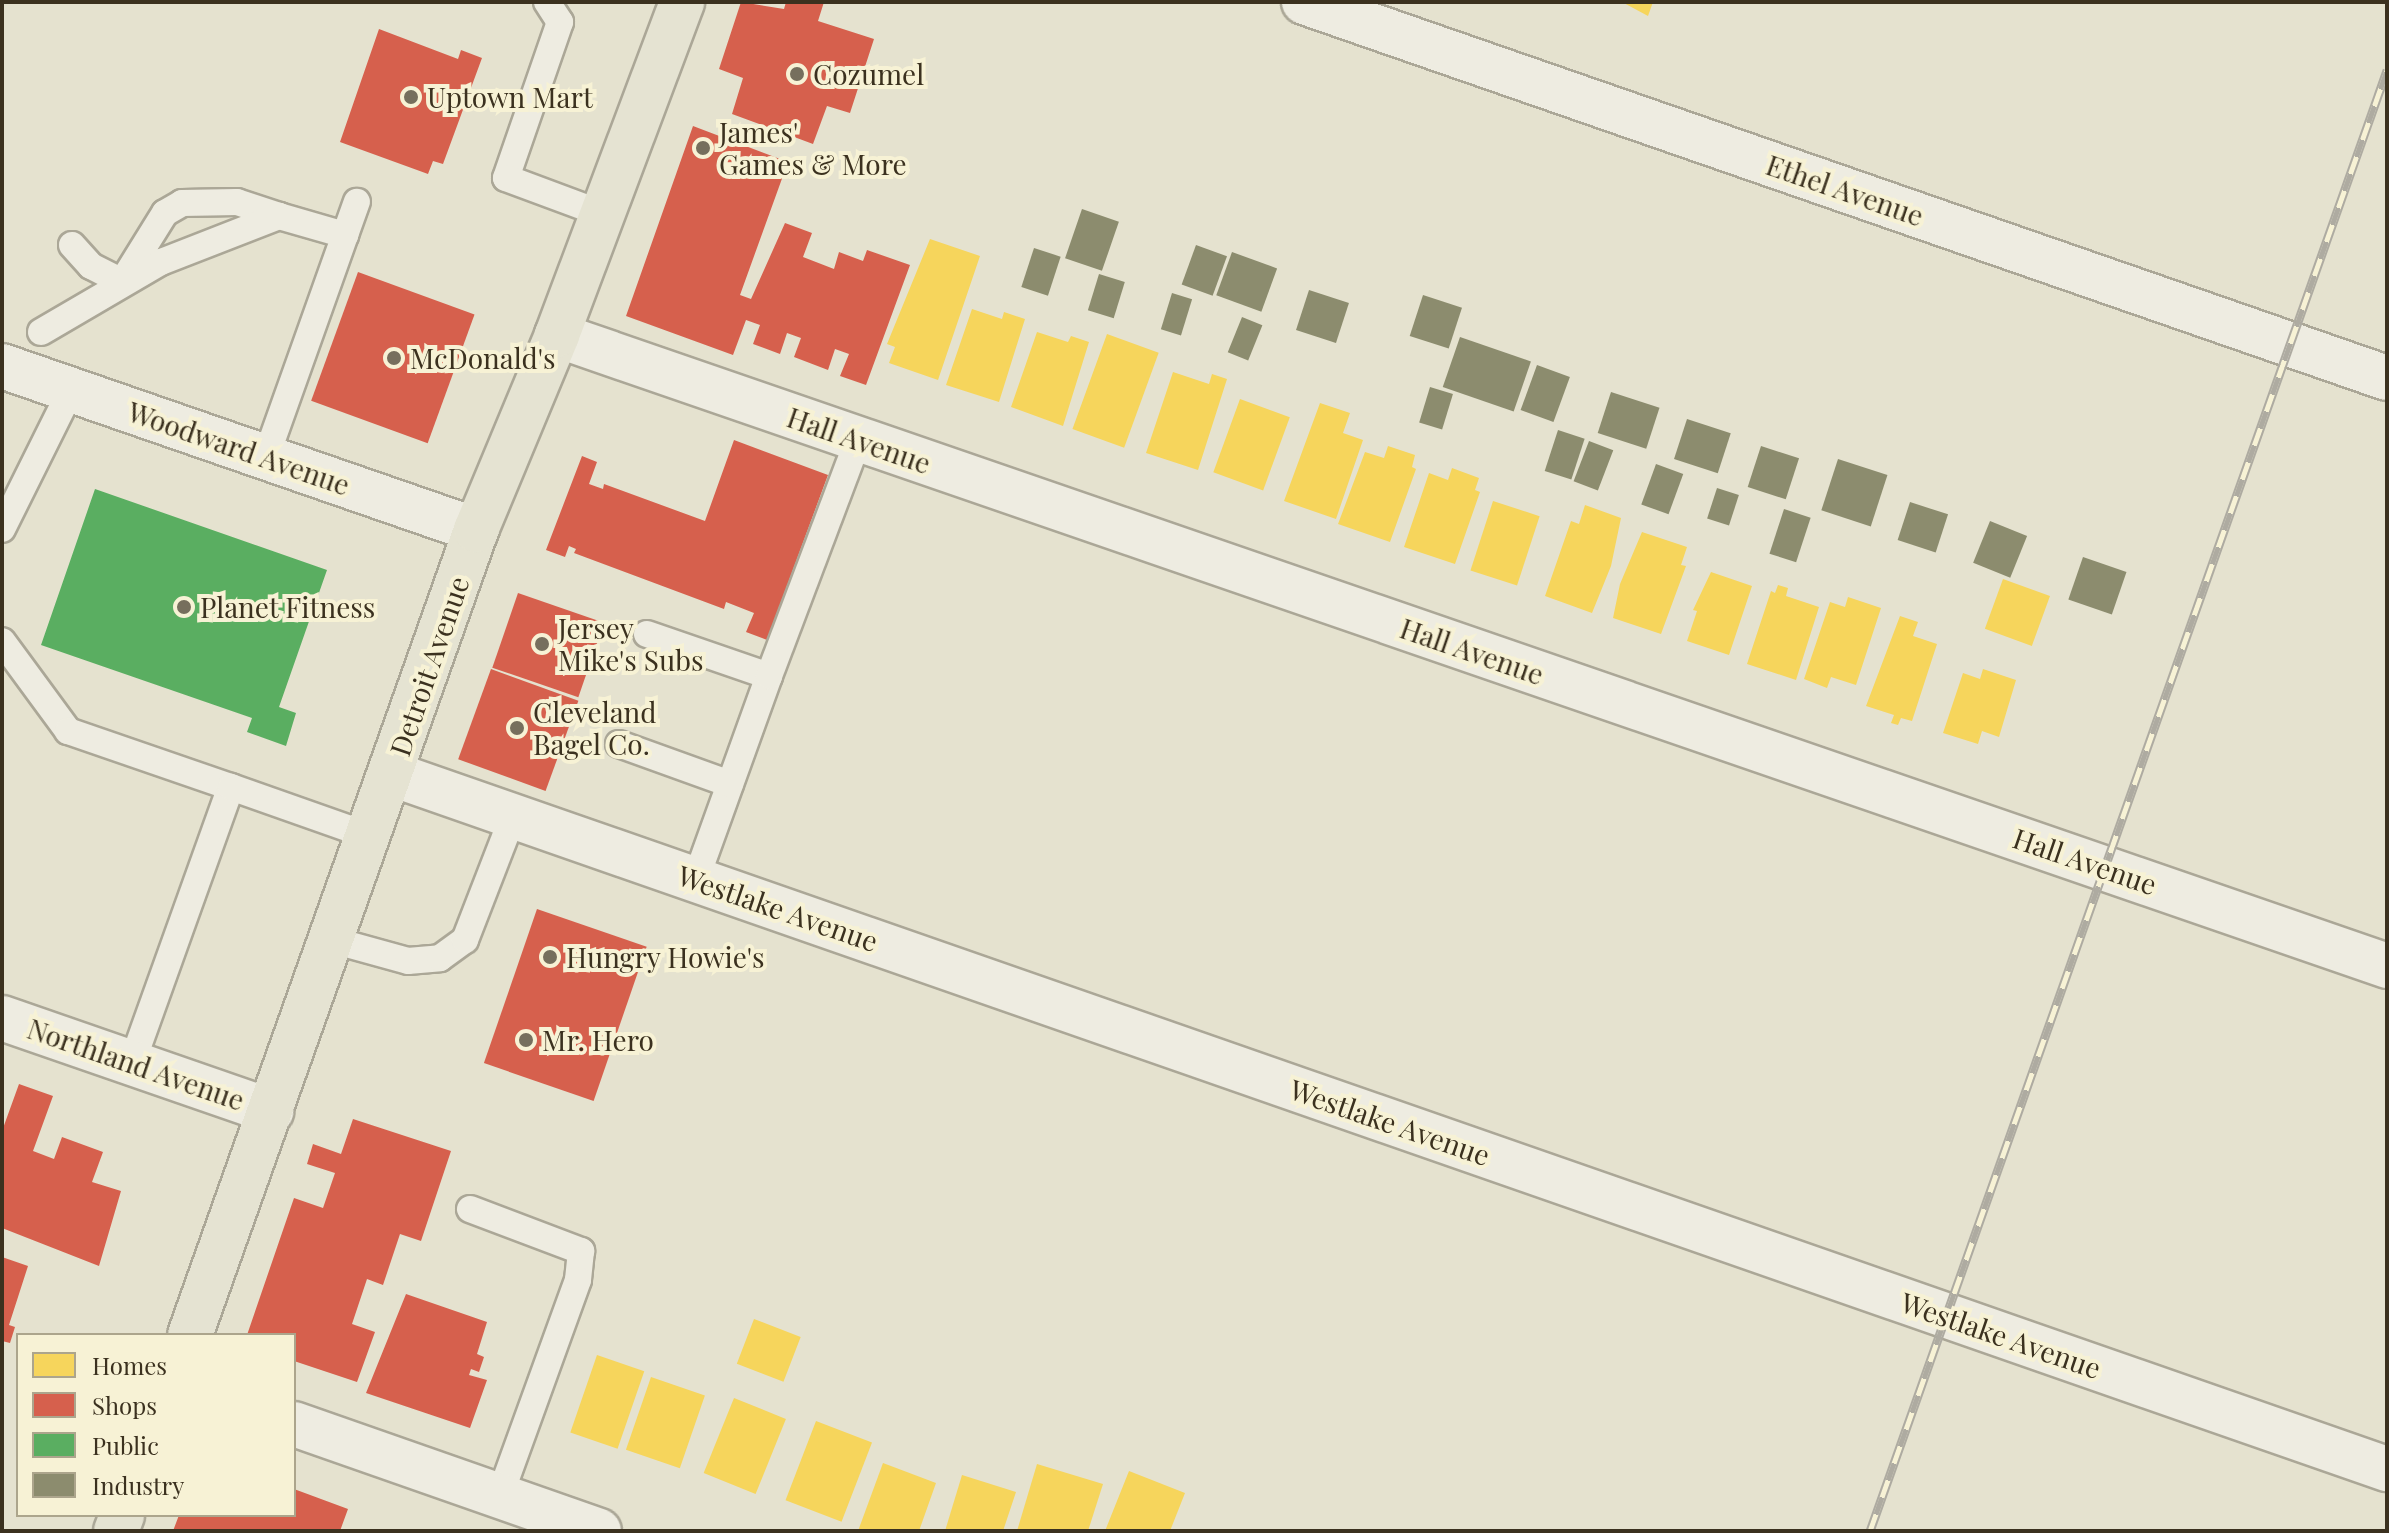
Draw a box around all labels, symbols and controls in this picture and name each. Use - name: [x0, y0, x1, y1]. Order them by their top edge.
- place label: Cozumel: [813, 57, 924, 91]
- marker: Cozumel: [788, 65, 806, 83]
- place label: Uptown Mart: [427, 80, 593, 114]
- marker: Uptown Mart: [402, 88, 420, 106]
- place label: James' Games & More: [719, 115, 907, 181]
- marker: James' Games & More: [694, 139, 712, 157]
- street label: Ethel Avenue: [1762, 147, 1928, 233]
- place label: McDonald's: [410, 341, 556, 375]
- marker: McDonald's: [385, 349, 403, 367]
- street label: Woodward Avenue: [123, 394, 355, 502]
- street label: Hall Avenue: [782, 400, 936, 480]
- street label: Detroit Avenue: [382, 571, 476, 761]
- place label: Planet Fitness: [200, 590, 376, 624]
- marker: Planet Fitness: [175, 598, 193, 616]
- place label: Jersey Mike's Subs: [558, 611, 704, 677]
- street label: Hall Avenue: [1395, 611, 1549, 691]
- marker: Jersey Mike's Subs: [533, 635, 551, 653]
- place label: Cleveland Bagel Co.: [533, 695, 657, 761]
- marker: Cleveland Bagel Co.: [508, 719, 526, 737]
- street label: Hall Avenue: [2008, 821, 2162, 901]
- street label: Westlake Avenue: [673, 858, 883, 958]
- place label: Hungry Howie's: [566, 940, 765, 974]
- marker: Hungry Howie's: [541, 948, 559, 966]
- street label: Northland Avenue: [23, 1011, 249, 1117]
- place label: Mr. Hero: [542, 1023, 654, 1057]
- marker: Mr. Hero: [517, 1031, 535, 1049]
- street label: Westlake Avenue: [1285, 1072, 1495, 1172]
- street label: Westlake Avenue: [1896, 1285, 2106, 1385]
- legend: [16, 1333, 296, 1517]
- text: Homes: [92, 1349, 167, 1381]
- text: Shops: [92, 1389, 157, 1421]
- text: Public: [92, 1429, 159, 1461]
- text: Industry: [92, 1469, 184, 1501]

